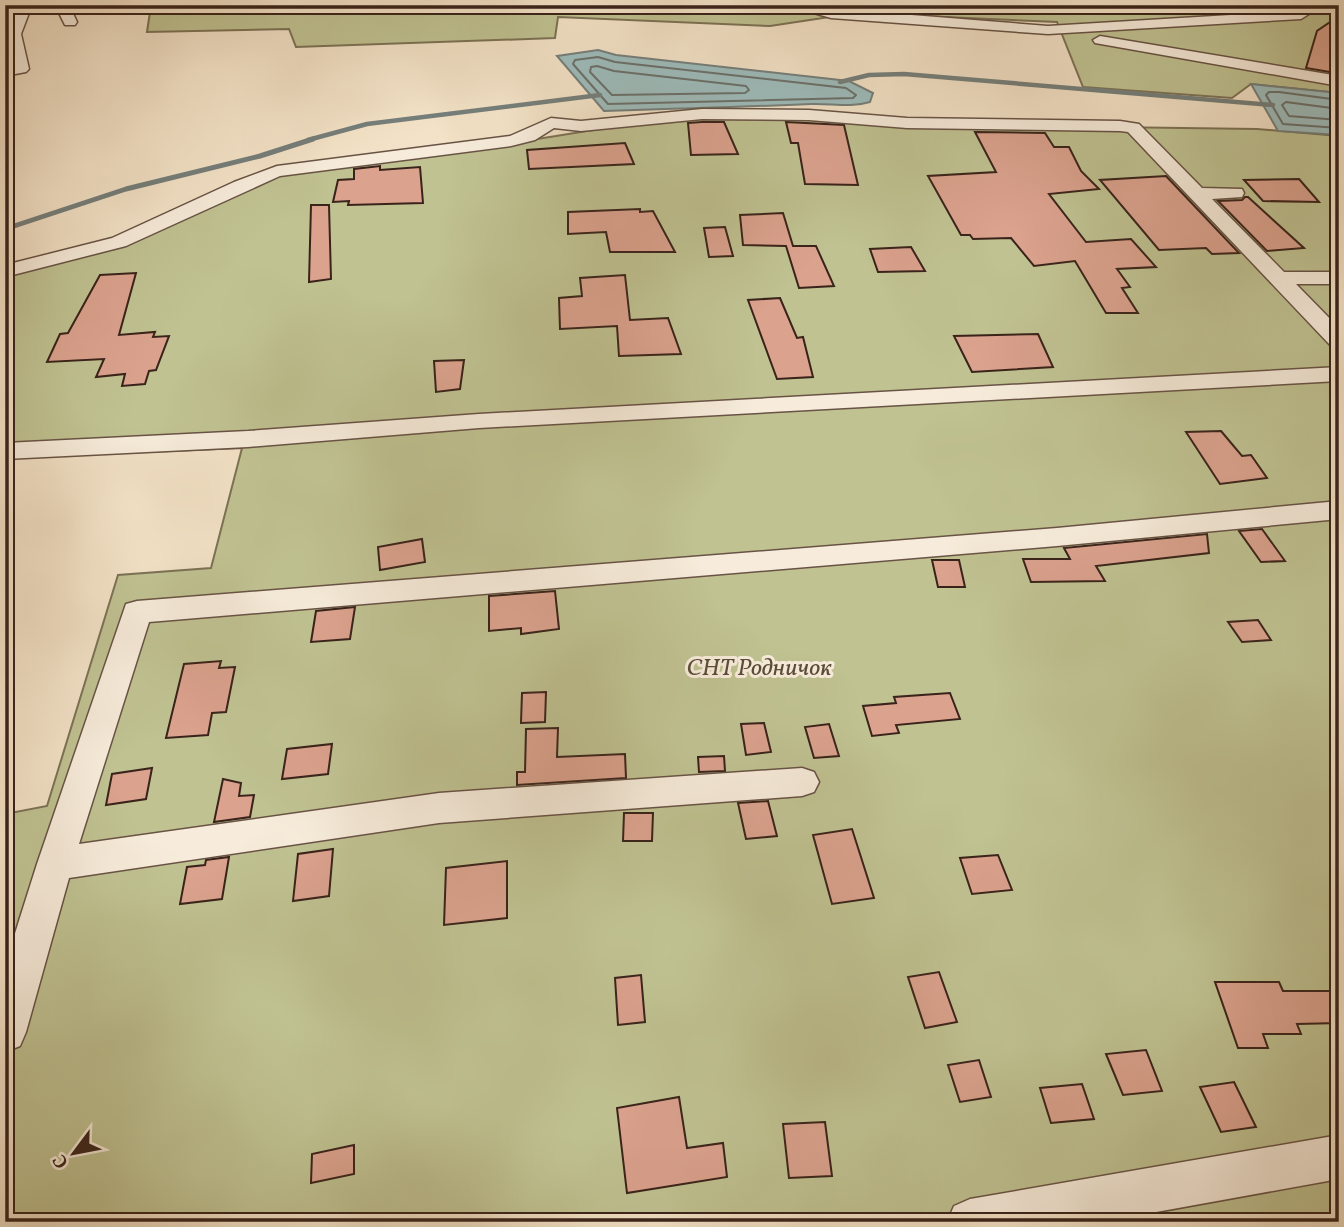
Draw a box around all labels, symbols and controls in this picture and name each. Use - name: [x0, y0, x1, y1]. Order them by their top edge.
- park label: СНТ Родничок: [687, 652, 832, 686]
- north arrow: [38, 1118, 108, 1188]
- text: С: [47, 1149, 76, 1173]

